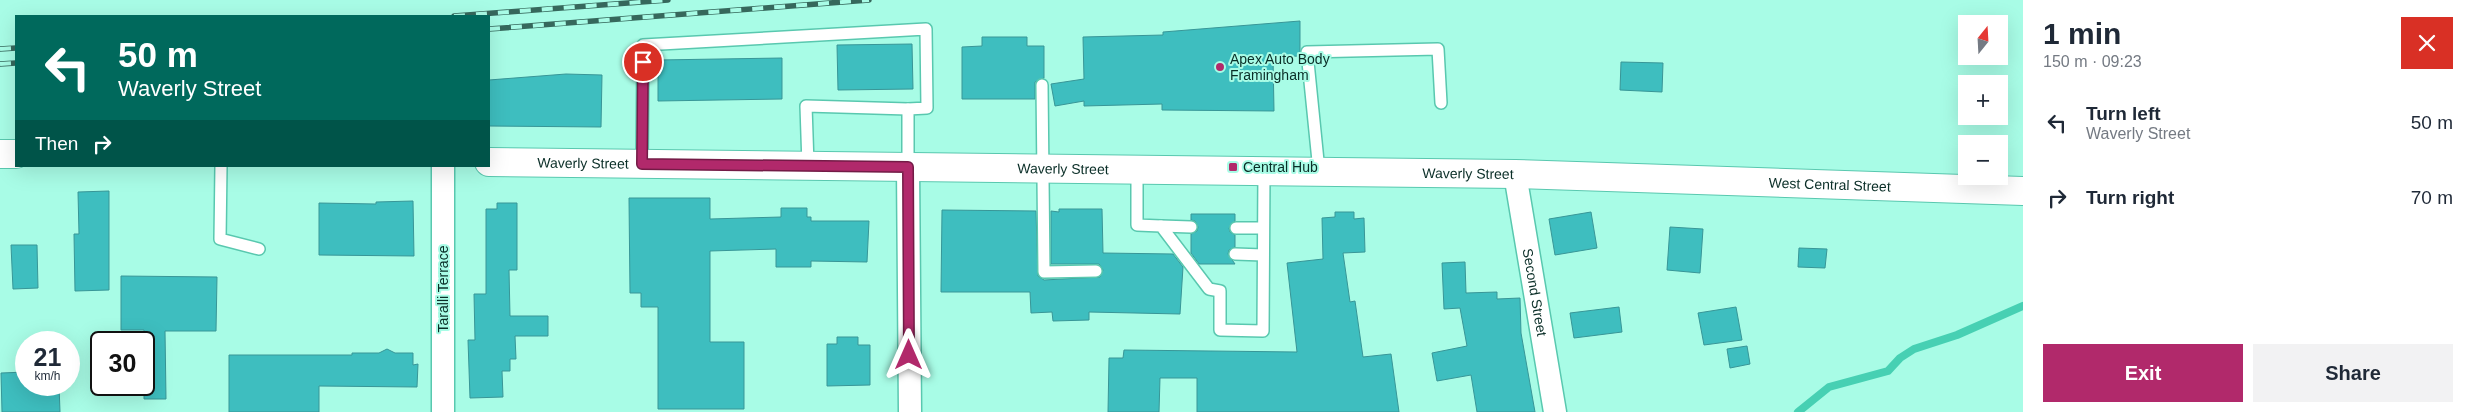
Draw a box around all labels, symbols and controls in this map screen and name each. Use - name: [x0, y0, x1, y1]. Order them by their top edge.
- north arrow: [1958, 15, 2008, 65]
- map controls: [1958, 15, 2008, 185]
- text: 1 min: [2043, 17, 2121, 50]
- button: close: [2401, 17, 2453, 69]
- icon: left: [35, 35, 100, 100]
- text: 50 m: [118, 35, 198, 74]
- pin: [622, 41, 664, 83]
- icon: arrive: [629, 48, 657, 76]
- place label: Apex Auto Body Framingham: [1230, 51, 1330, 83]
- text: 150 m · 09:23: [2043, 53, 2142, 70]
- marker: Apex Auto Body Framingham: [1214, 61, 1226, 73]
- button: +: [1958, 75, 2008, 125]
- text: Waverly Street: [118, 76, 261, 101]
- text: Turn left: [2086, 103, 2161, 124]
- icon: left: [2043, 109, 2071, 137]
- text: 50 m: [2411, 112, 2453, 133]
- text: Waverly Street: [2086, 125, 2190, 142]
- icon: right: [88, 130, 116, 158]
- text: Then: [35, 133, 78, 154]
- button: −: [1958, 135, 2008, 185]
- street label: Waverly Street: [537, 155, 629, 172]
- place label: Central Hub: [1243, 159, 1318, 175]
- street label: Waverly Street: [1017, 160, 1109, 177]
- marker: Central Hub: [1227, 161, 1239, 173]
- street label: Waverly Street: [1422, 165, 1514, 182]
- street label: West Central Street: [1769, 174, 1891, 195]
- icon: right: [2043, 184, 2071, 212]
- text: Turn right: [2086, 187, 2174, 208]
- text: 70 m: [2411, 187, 2453, 208]
- street label: Taralli Terrace: [435, 245, 451, 332]
- street label: Second Street: [1520, 247, 1550, 338]
- position arrow: [882, 328, 934, 380]
- speed limit sign: 30: [90, 331, 155, 396]
- text: 21: [34, 343, 61, 371]
- button: Exit: [2043, 344, 2243, 402]
- button: Share: [2253, 344, 2453, 402]
- text: km/h: [34, 369, 61, 383]

